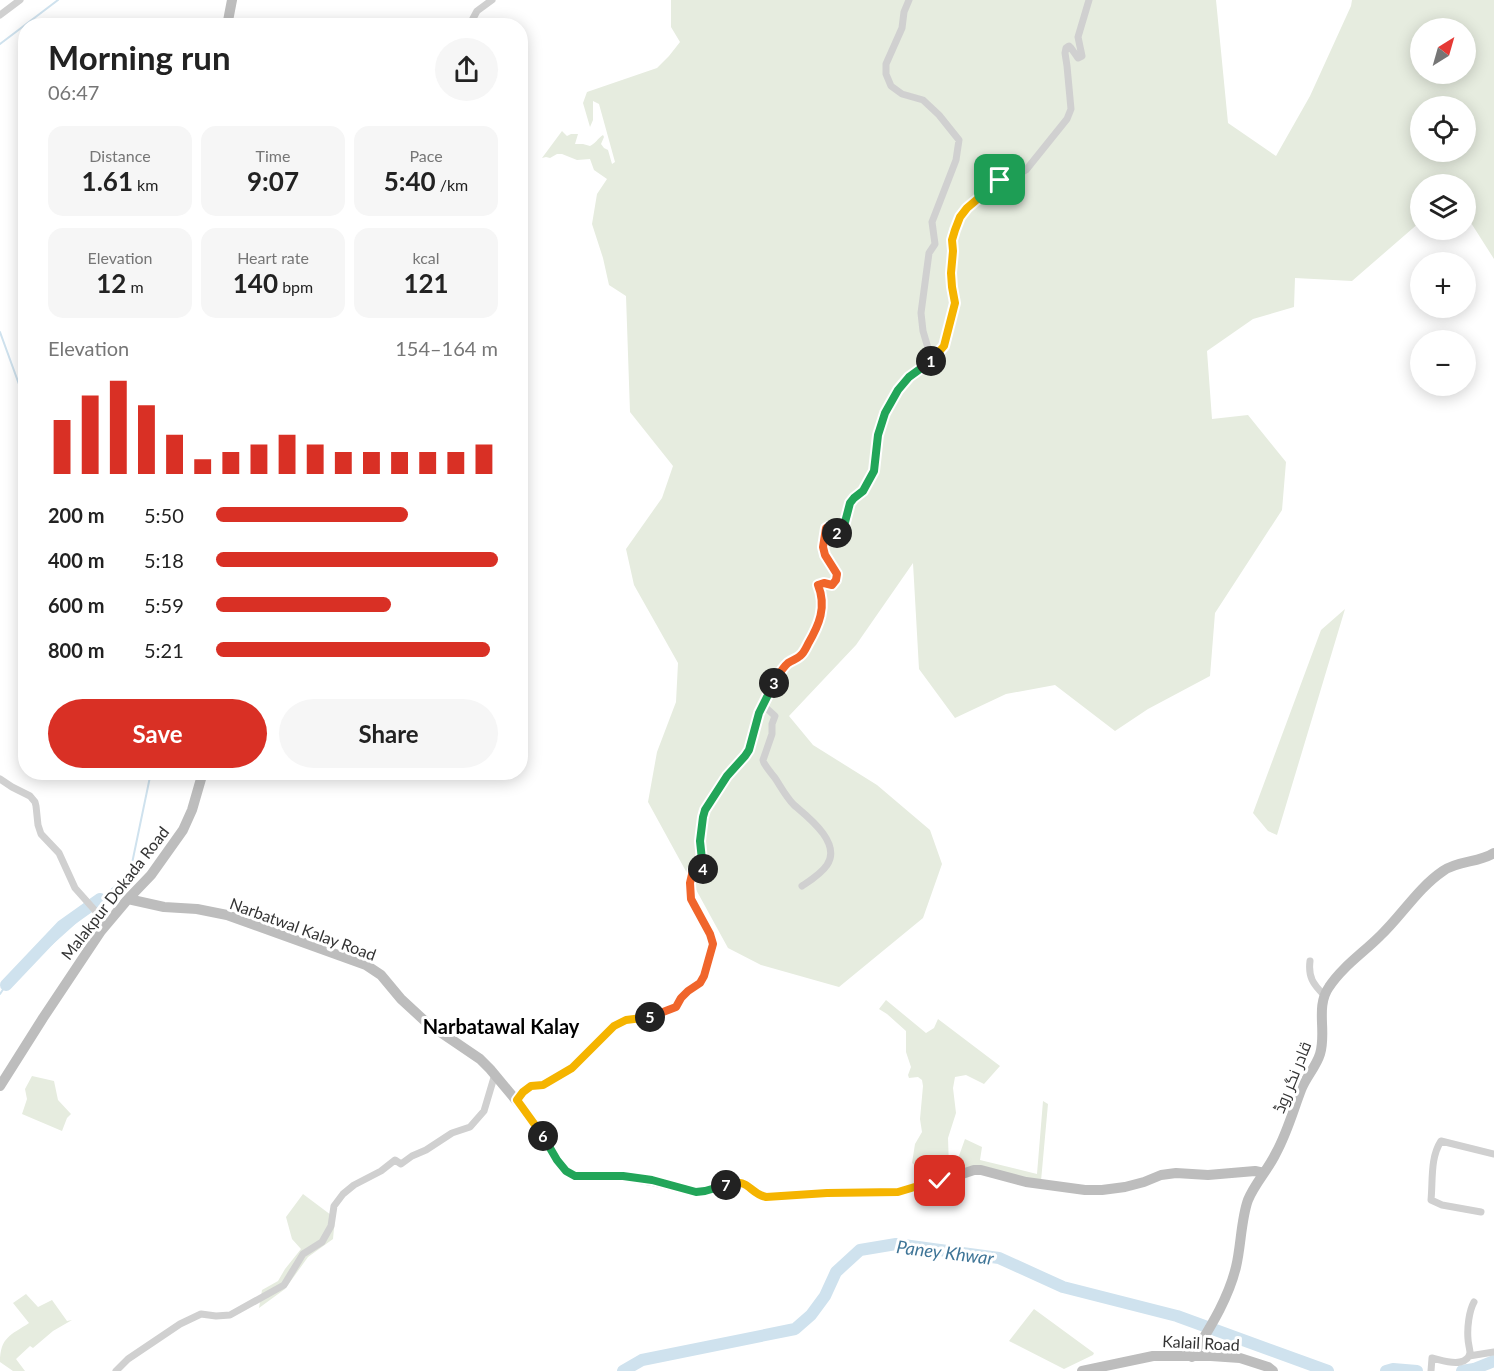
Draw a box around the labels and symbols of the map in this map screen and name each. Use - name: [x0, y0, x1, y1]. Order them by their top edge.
- north arrow: [1410, 18, 1476, 84]
- pin: [974, 154, 1025, 205]
- pin: 1: [916, 346, 946, 376]
- pin: 2: [822, 518, 852, 548]
- pin: 3: [759, 668, 789, 698]
- street label: Malakpur Dokada Road: [57, 822, 172, 963]
- pin: 4: [688, 854, 718, 884]
- street label: Narbatwal Kalay Road: [228, 893, 379, 964]
- pin: 5: [635, 1002, 665, 1032]
- district label: Narbatawal Kalay: [423, 1014, 580, 1038]
- street label: قادر نگر روڈ: [1269, 1038, 1315, 1116]
- pin: 6: [528, 1121, 558, 1151]
- pin: [914, 1155, 965, 1206]
- pin: 7: [711, 1170, 741, 1200]
- water label: Paney Khwar: [895, 1235, 996, 1269]
- street label: Kalail Road: [1162, 1331, 1240, 1354]

